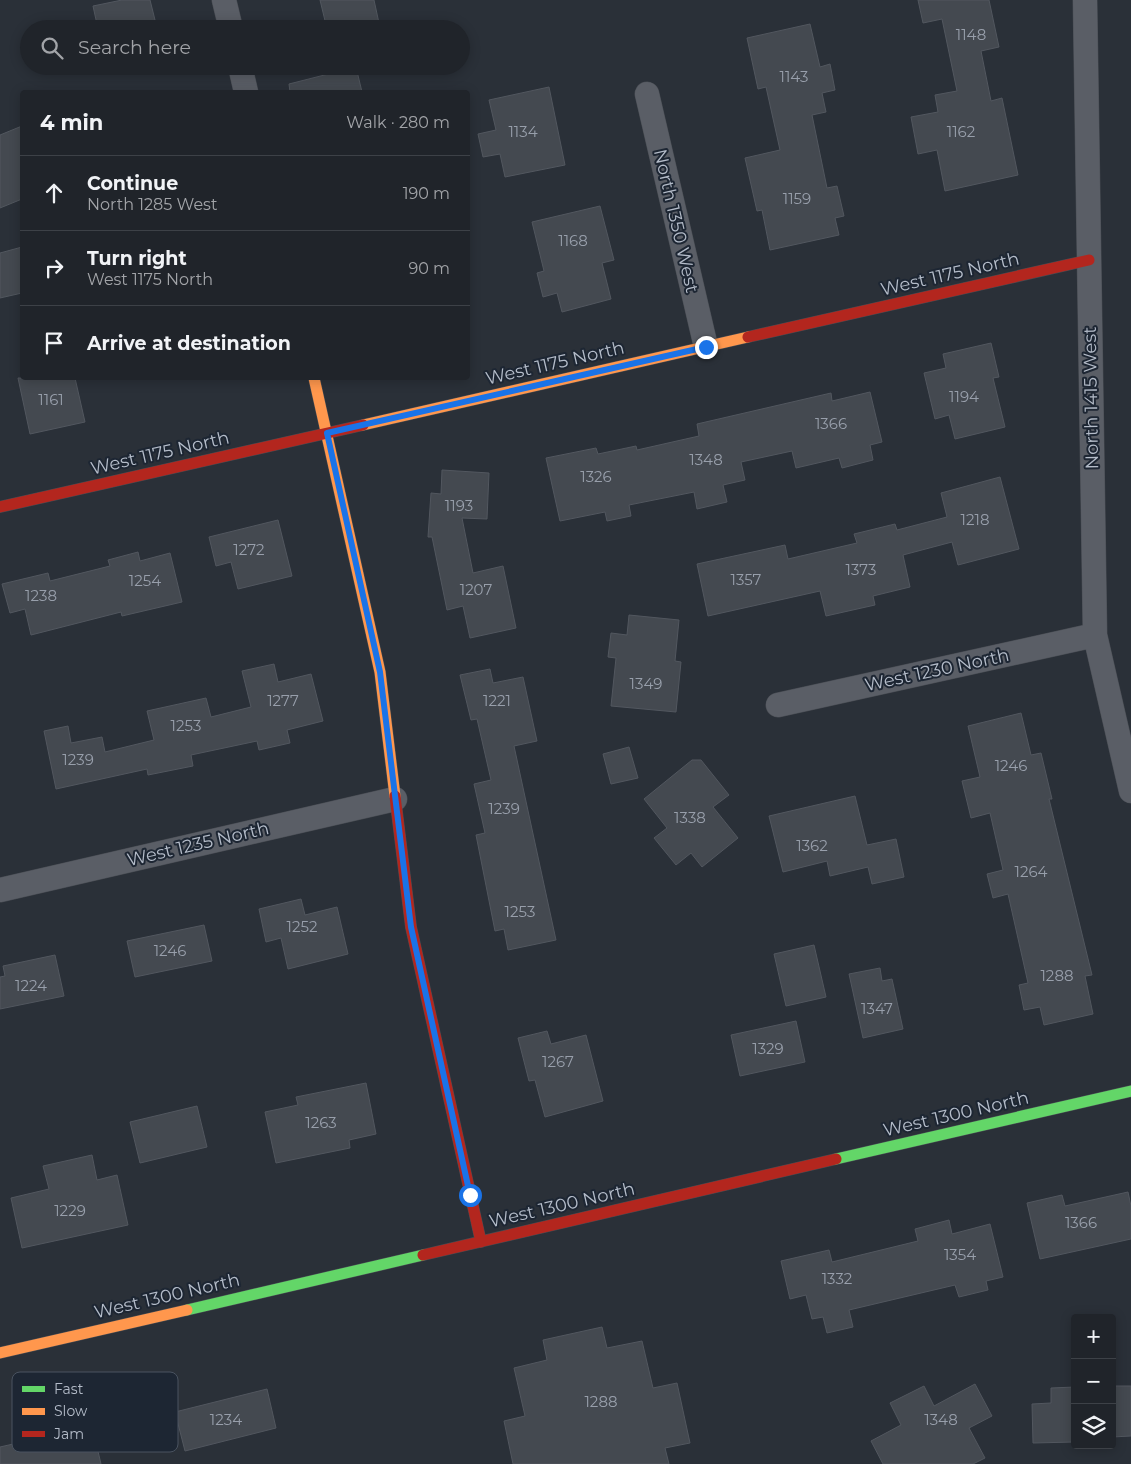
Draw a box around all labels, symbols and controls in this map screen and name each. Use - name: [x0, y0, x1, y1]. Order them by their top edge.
- search box: [20, 20, 470, 75]
- house number: 1148: [956, 25, 986, 44]
- icon: search: [38, 34, 66, 62]
- text: Search here: [78, 36, 191, 59]
- house number: 1143: [780, 67, 808, 86]
- text: 4 min: [40, 110, 103, 135]
- text: Walk · 280 m: [346, 113, 450, 132]
- house number: 1134: [508, 122, 538, 141]
- house number: 1162: [947, 122, 975, 141]
- street label: North 1350 West: [649, 147, 703, 295]
- text: Continue: [87, 172, 178, 195]
- icon: ahead: [40, 179, 68, 207]
- text: 190 m: [403, 184, 450, 203]
- house number: 1159: [783, 189, 811, 208]
- text: North 1285 West: [87, 195, 217, 214]
- house number: 1168: [558, 231, 588, 250]
- text: Turn right: [87, 247, 187, 270]
- street label: West 1175 North: [878, 247, 1022, 301]
- icon: right: [40, 254, 68, 282]
- text: 90 m: [408, 259, 450, 278]
- text: West 1175 North: [87, 270, 213, 289]
- street label: North 1415 West: [1079, 326, 1103, 470]
- icon: arrive: [40, 329, 68, 357]
- text: Arrive at destination: [87, 332, 291, 355]
- street label: West 1175 North: [483, 336, 627, 390]
- route end: [695, 336, 718, 359]
- house number: 1194: [949, 387, 979, 406]
- house number: 1161: [38, 390, 64, 409]
- house number: 1366: [815, 414, 847, 433]
- street label: West 1175 North: [88, 426, 232, 480]
- house number: 1348: [689, 450, 723, 469]
- house number: 1326: [580, 467, 612, 486]
- house number: 1193: [445, 496, 473, 515]
- house number: 1218: [961, 510, 989, 529]
- house number: 1272: [233, 540, 265, 559]
- house number: 1373: [846, 560, 876, 579]
- house number: 1357: [731, 570, 762, 589]
- house number: 1254: [129, 571, 161, 590]
- house number: 1207: [460, 580, 492, 599]
- house number: 1238: [25, 586, 57, 605]
- street label: West 1230 North: [863, 644, 1011, 696]
- house number: 1349: [630, 674, 662, 693]
- house number: 1277: [267, 691, 299, 710]
- house number: 1221: [483, 691, 511, 710]
- house number: 1253: [171, 716, 201, 735]
- house number: 1239: [62, 750, 94, 769]
- house number: 1246: [995, 756, 1027, 775]
- house number: 1239: [488, 799, 520, 818]
- house number: 1338: [674, 808, 706, 827]
- street label: West 1235 North: [125, 817, 271, 871]
- house number: 1362: [796, 836, 828, 855]
- house number: 1264: [1015, 862, 1048, 881]
- house number: 1253: [505, 902, 535, 921]
- house number: 1252: [287, 917, 317, 936]
- house number: 1246: [154, 941, 186, 960]
- house number: 1288: [1040, 966, 1074, 985]
- house number: 1224: [15, 976, 47, 995]
- house number: 1347: [861, 999, 893, 1018]
- house number: 1329: [752, 1039, 784, 1058]
- house number: 1267: [542, 1052, 574, 1071]
- street label: West 1300 North: [881, 1087, 1031, 1141]
- house number: 1263: [305, 1113, 337, 1132]
- street label: West 1300 North: [487, 1178, 637, 1232]
- route start: [459, 1184, 482, 1207]
- house number: 1229: [54, 1201, 86, 1220]
- house number: 1366: [1065, 1213, 1097, 1232]
- house number: 1354: [944, 1245, 976, 1264]
- street label: West 1300 North: [92, 1269, 242, 1323]
- house number: 1332: [822, 1269, 852, 1288]
- map controls: [1071, 1314, 1116, 1449]
- button: +: [1071, 1314, 1116, 1359]
- button: −: [1071, 1359, 1116, 1404]
- legend: [12, 1372, 178, 1452]
- text: Fast: [54, 1380, 84, 1398]
- house number: 1288: [584, 1392, 618, 1411]
- text: Slow: [54, 1402, 88, 1420]
- button: layers: [1071, 1404, 1116, 1449]
- house number: 1234: [210, 1410, 242, 1429]
- house number: 1348: [924, 1410, 958, 1429]
- text: Jam: [53, 1425, 84, 1443]

